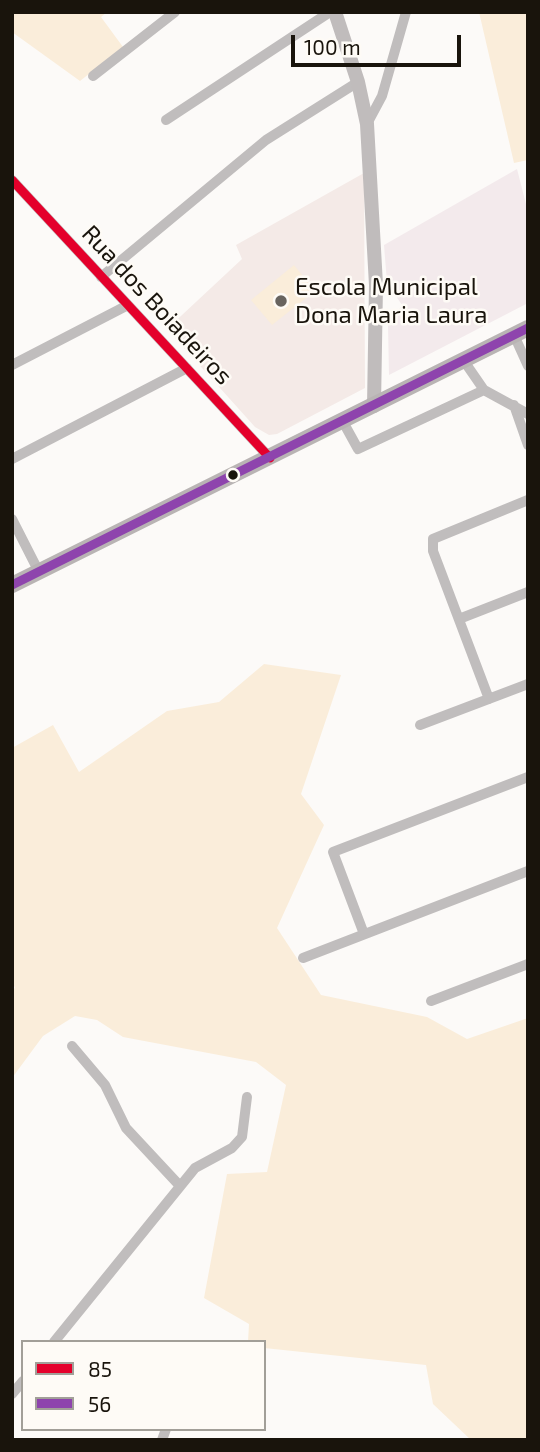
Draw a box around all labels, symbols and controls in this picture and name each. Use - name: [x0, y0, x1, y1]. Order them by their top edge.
- scale bar: [295, 21, 465, 65]
- text: 100 m: [304, 34, 361, 59]
- street label: Rua dos Boiadeiros: [76, 219, 238, 391]
- place label: Escola Municipal Dona Maria Laura: [295, 273, 487, 329]
- marker: Escola Municipal Dona Maria Laura: [273, 293, 289, 309]
- unlabelled marker: [226, 468, 240, 482]
- legend: [21, 1340, 266, 1431]
- text: 85: [88, 1356, 112, 1381]
- text: 56: [88, 1391, 111, 1416]

